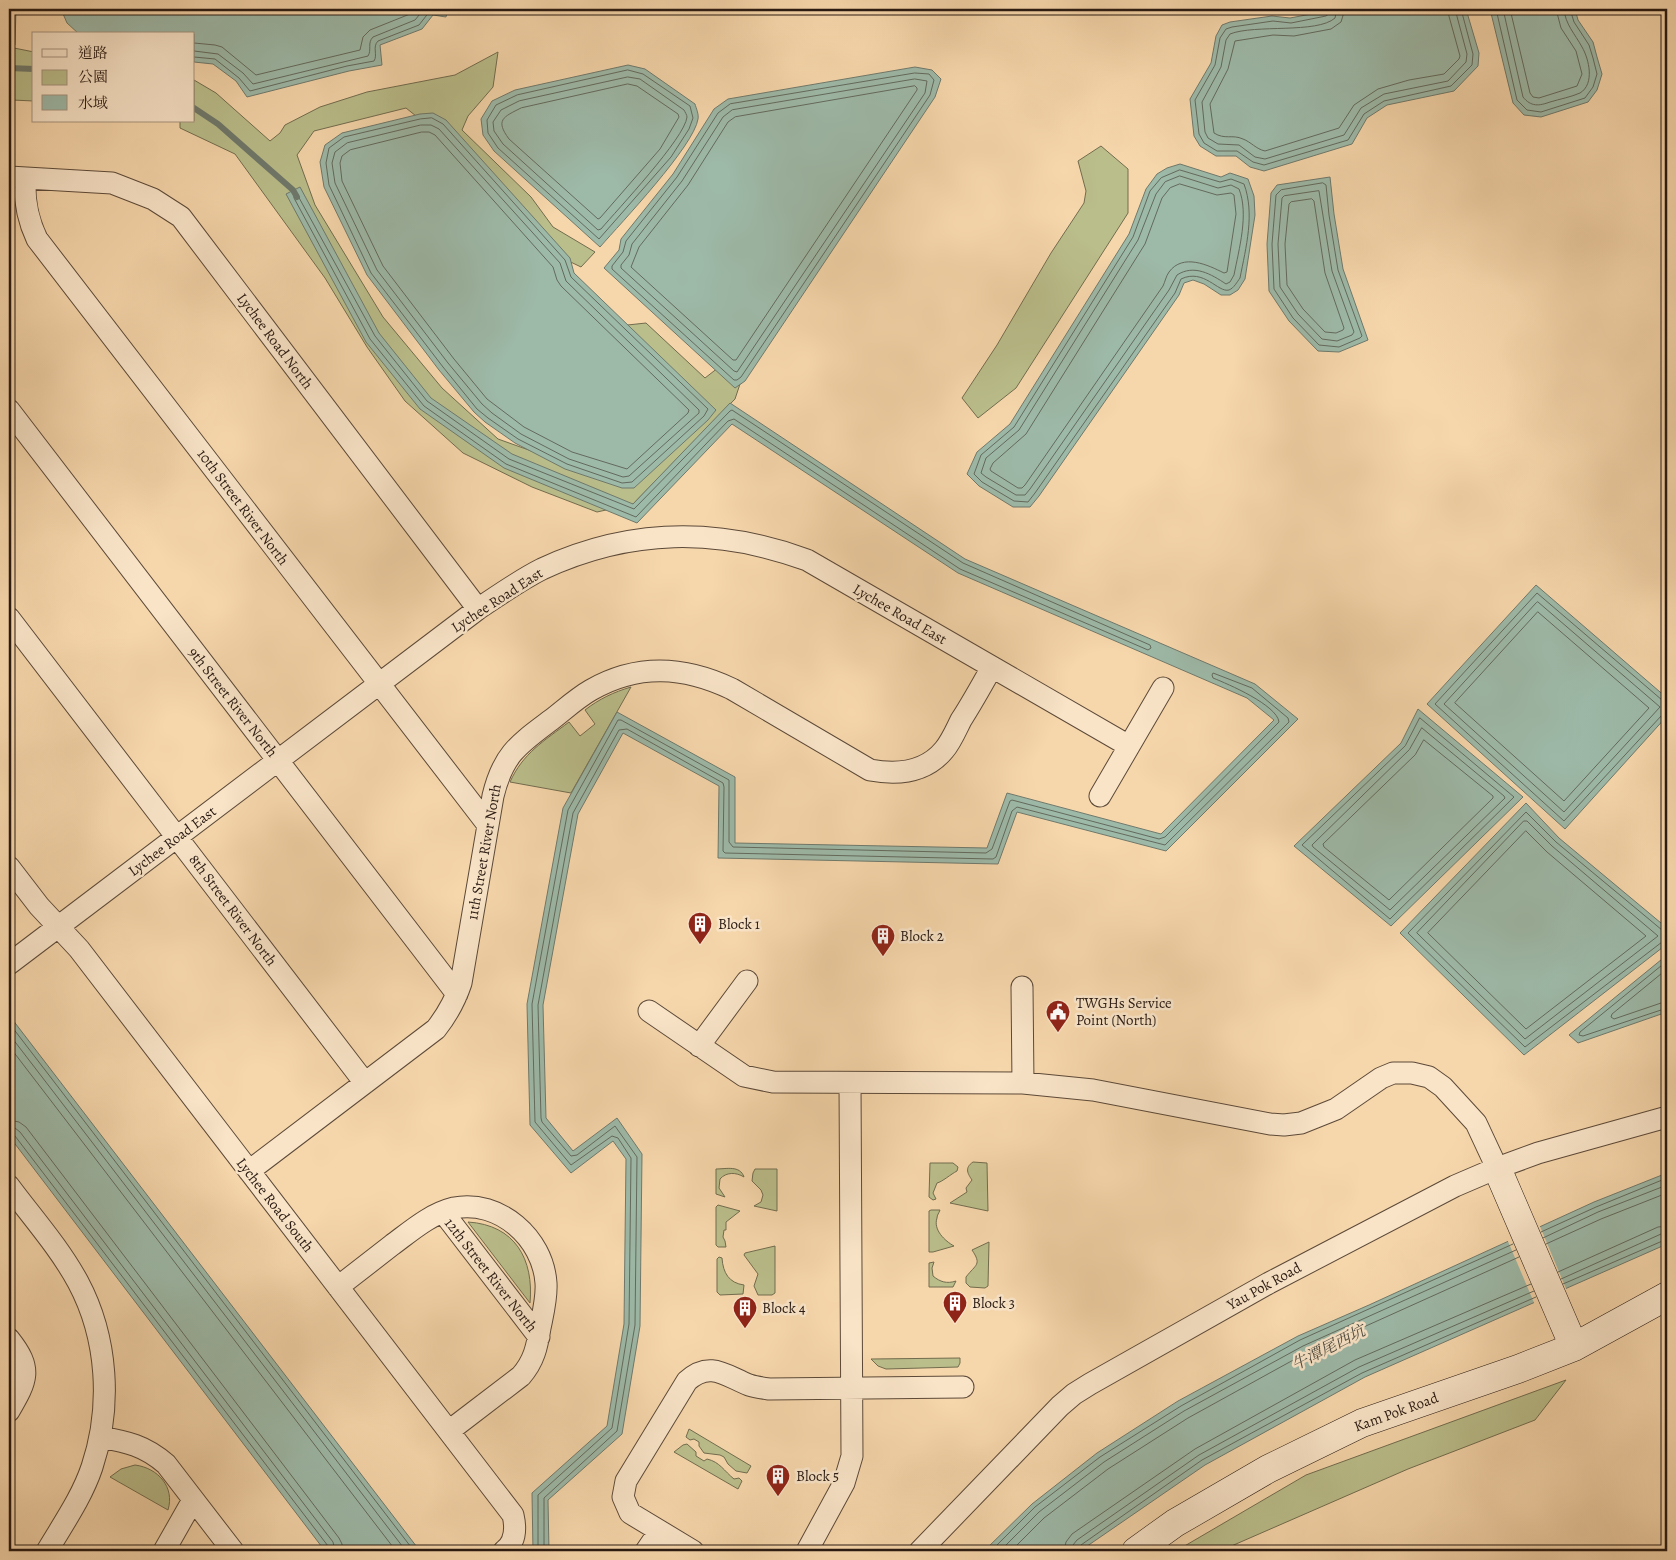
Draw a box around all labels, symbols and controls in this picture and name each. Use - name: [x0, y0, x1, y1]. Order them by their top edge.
- legend: [32, 32, 195, 122]
- text: 道路: [78, 43, 108, 63]
- text: 公園: [78, 67, 108, 87]
- text: 水域: [78, 93, 108, 113]
- street label: Lychee Road North: [232, 289, 318, 393]
- street label: 10th Street River North: [193, 445, 293, 569]
- street label: Lychee Road East: [447, 563, 547, 637]
- street label: Lychee Road East: [849, 579, 951, 649]
- street label: 9th Street River North: [184, 643, 282, 761]
- street label: 11th Street River North: [462, 782, 506, 922]
- street label: Lychee Road East: [124, 801, 220, 881]
- street label: 8th Street River North: [184, 850, 282, 970]
- building icon: Block 1: [687, 911, 713, 945]
- place label: Block 1: [718, 914, 760, 934]
- building icon: Block 2: [870, 923, 896, 957]
- place label: Block 2: [900, 926, 944, 946]
- place label: TWGHs Service Point (North): [1076, 993, 1172, 1030]
- public building icon: TWGHs Service Point (North): [1045, 999, 1071, 1033]
- street label: Lychee Road South: [232, 1154, 318, 1256]
- street label: 12th Street River North: [440, 1214, 542, 1336]
- street label: Yau Pok Road: [1222, 1257, 1306, 1315]
- building icon: Block 3: [942, 1290, 968, 1324]
- place label: Block 3: [972, 1293, 1015, 1313]
- building icon: Block 4: [732, 1295, 758, 1329]
- place label: Block 4: [762, 1298, 806, 1318]
- water label: 牛潭尾西坑: [1288, 1319, 1371, 1376]
- street label: Kam Pok Road: [1351, 1387, 1442, 1437]
- building icon: Block 5: [765, 1463, 791, 1497]
- place label: Block 5: [796, 1466, 839, 1486]

